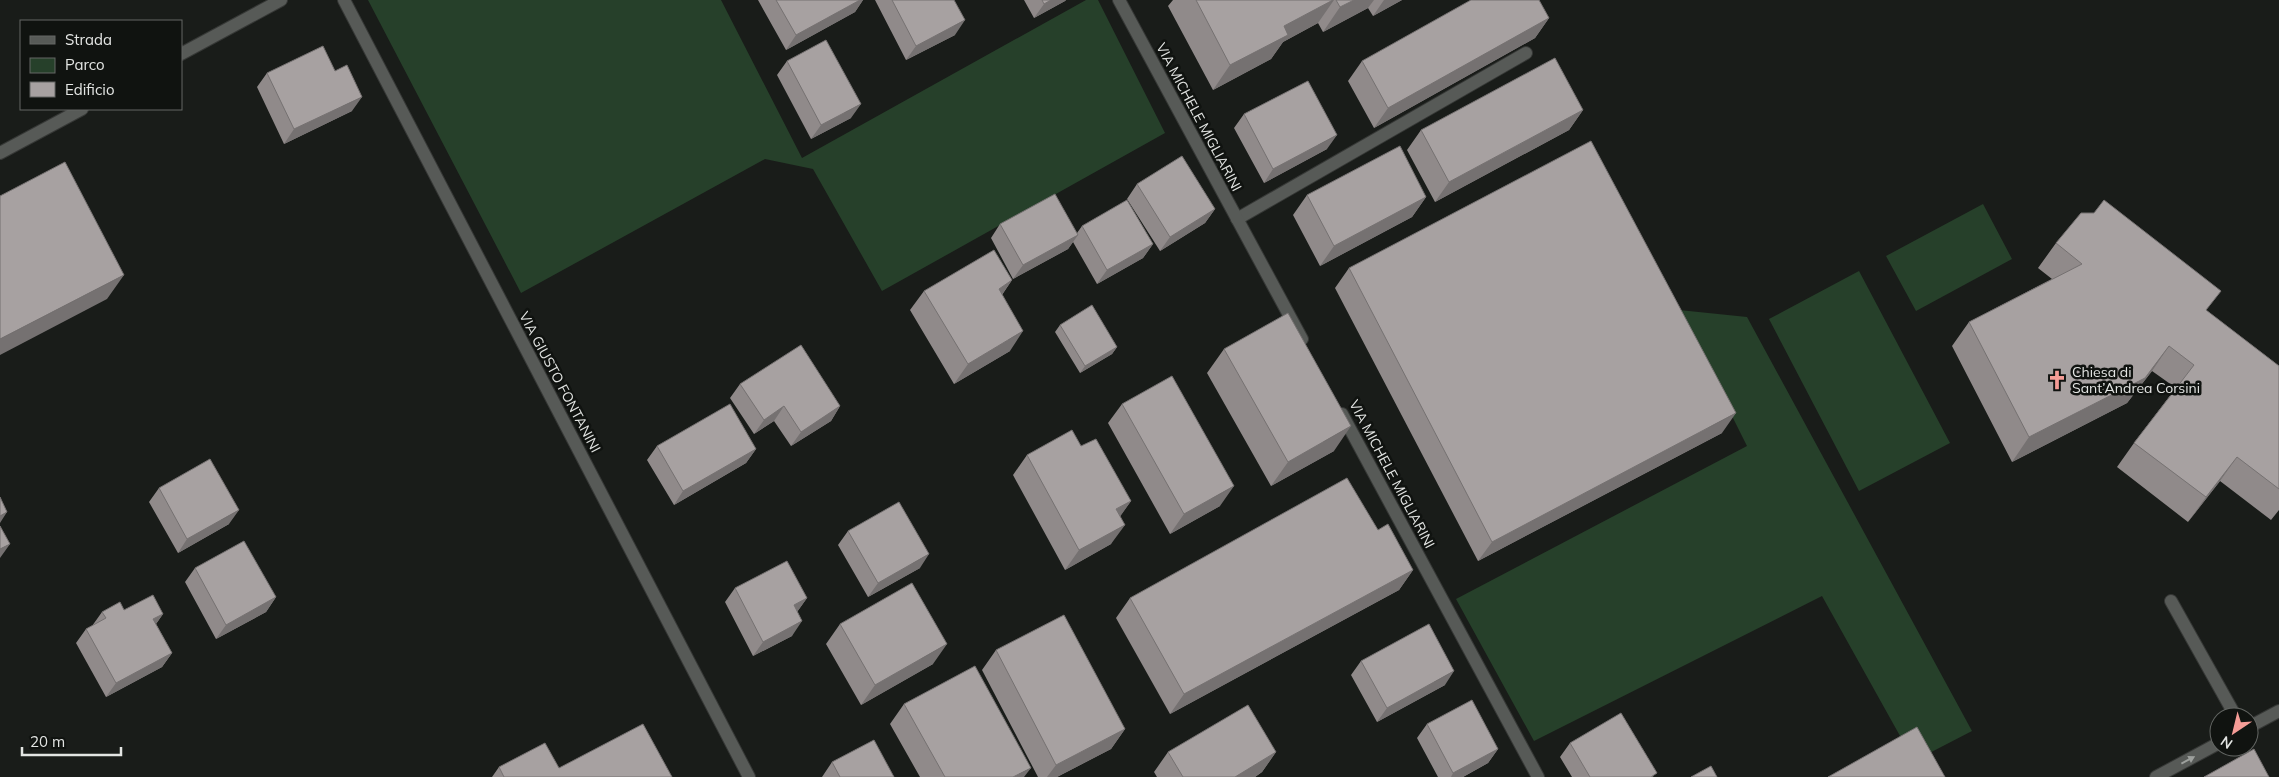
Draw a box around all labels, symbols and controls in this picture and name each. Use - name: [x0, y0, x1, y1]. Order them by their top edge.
- legend: [20, 20, 182, 110]
- text: Strada: [65, 30, 112, 49]
- street label: VIA MICHELE MIGLIARINI: [1152, 40, 1246, 194]
- text: Parco: [65, 55, 105, 74]
- text: Edificio: [65, 80, 115, 99]
- street label: VIA GIUSTO FONTANINI: [515, 308, 605, 456]
- place label: Chiesa di Sant’Andrea Corsini: [2072, 363, 2200, 397]
- church icon: Chiesa di Sant’Andrea Corsini: [2046, 369, 2068, 391]
- street label: VIA MICHELE MIGLIARINI: [1345, 397, 1439, 551]
- north arrow: [2209, 707, 2259, 757]
- scale bar: [22, 724, 121, 756]
- text: 20 m: [30, 732, 65, 751]
- text: N: [2217, 732, 2236, 753]
- one-way arrow: [2180, 756, 2195, 764]

